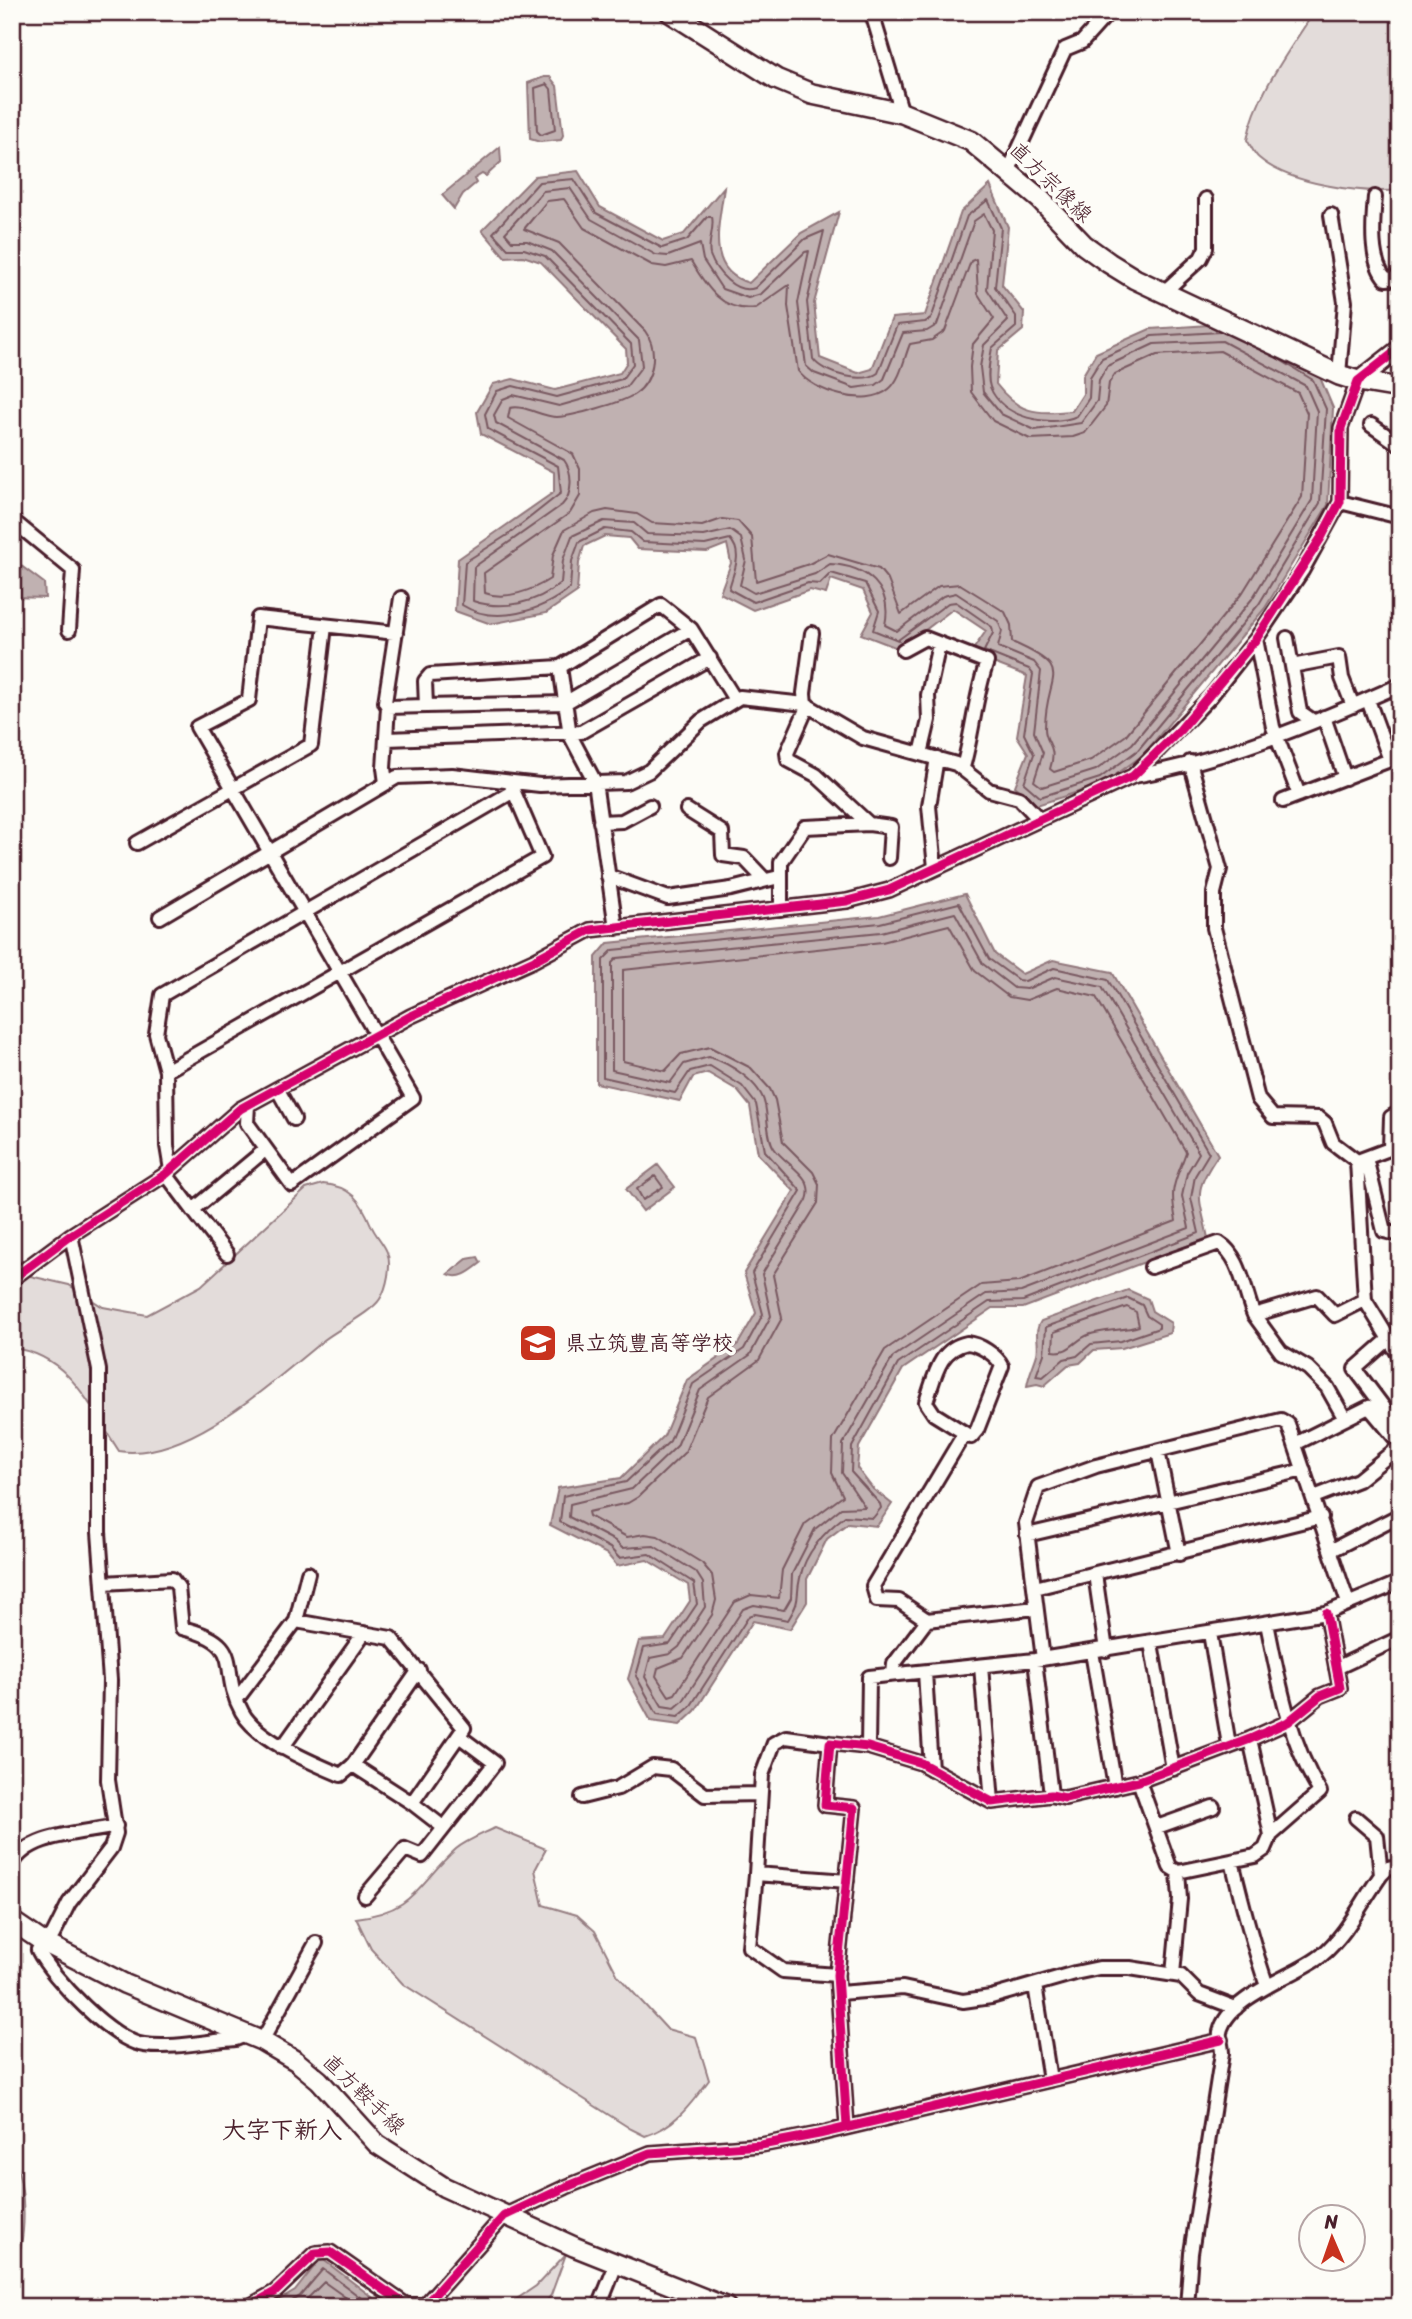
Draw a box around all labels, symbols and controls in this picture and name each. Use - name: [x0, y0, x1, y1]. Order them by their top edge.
- street label: 直方宗像線: [1000, 132, 1102, 232]
- school or university icon: 県立筑豊高等学校: [517, 1322, 559, 1364]
- place label: 県立筑豊高等学校: [565, 1324, 733, 1362]
- street label: 直方鞍手線: [313, 2044, 415, 2144]
- district label: 大字下新入: [222, 2109, 342, 2151]
- north arrow: [1296, 2204, 1366, 2274]
- text: N: [1323, 2205, 1339, 2238]

